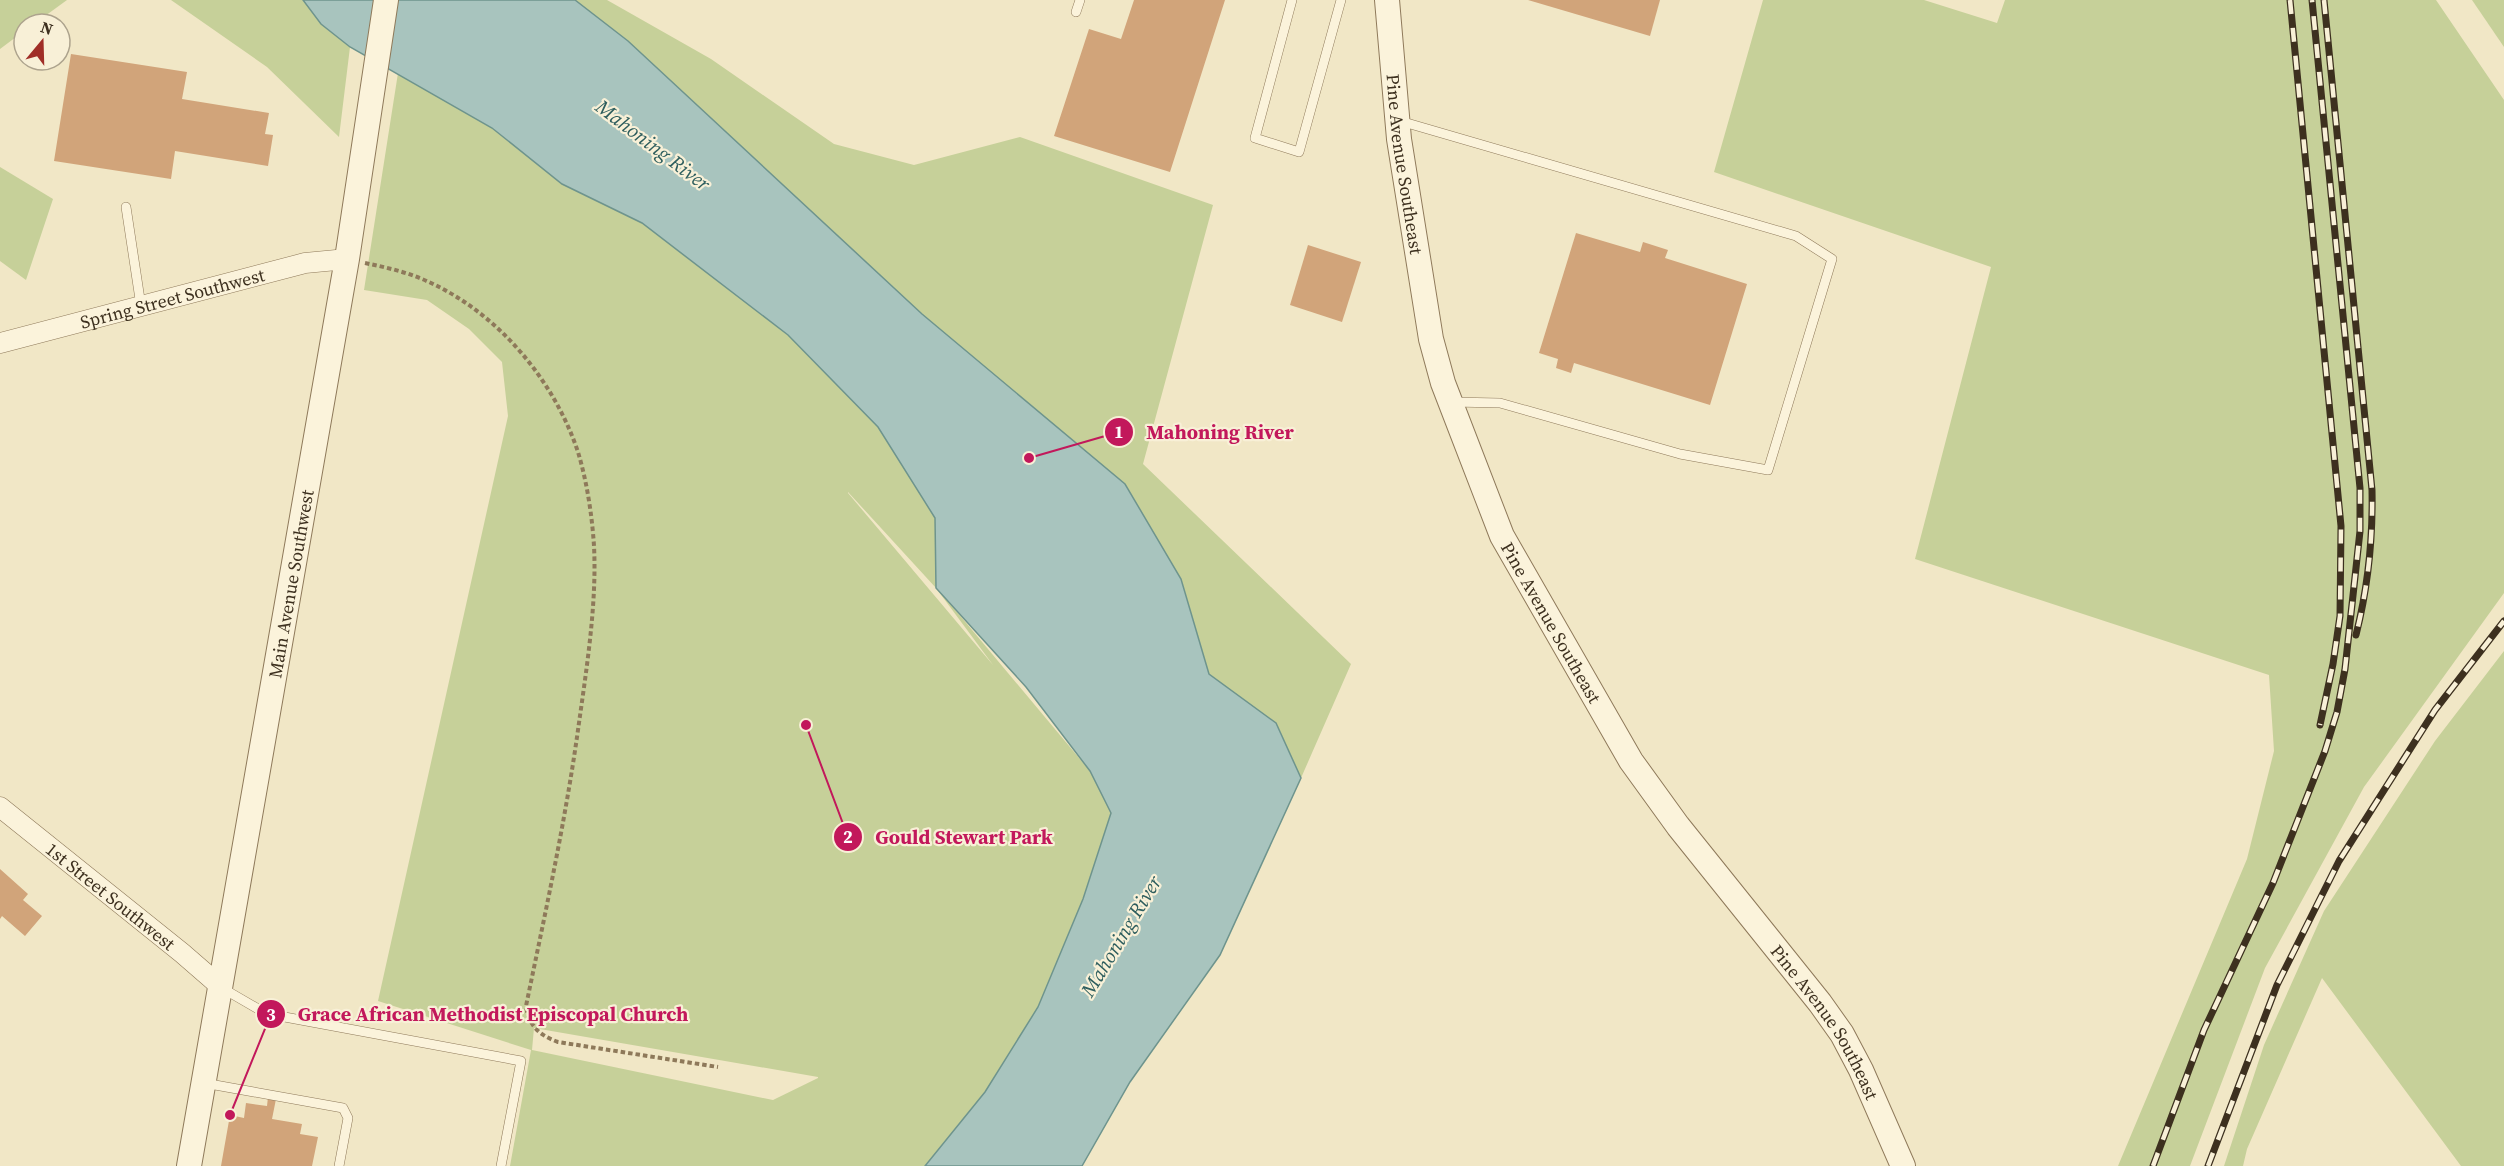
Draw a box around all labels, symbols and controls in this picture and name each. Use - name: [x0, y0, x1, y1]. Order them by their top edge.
- north arrow: [12, 12, 72, 72]
- text: N: [38, 16, 56, 40]
- street label: Pine Avenue Southeast: [1381, 73, 1430, 256]
- water label: Mahoning River: [589, 92, 717, 198]
- street label: Spring Street Southwest: [77, 262, 267, 334]
- callout: Mahoning River: [1104, 413, 1306, 451]
- text: Mahoning River: [1146, 418, 1294, 446]
- text: 1: [1114, 419, 1124, 444]
- street label: Main Avenue Southwest: [262, 488, 319, 680]
- street label: Pine Avenue Southeast: [1495, 537, 1608, 707]
- callout: Gould Stewart Park: [833, 818, 1065, 856]
- text: Gould Stewart Park: [875, 823, 1053, 851]
- text: 2: [843, 824, 853, 849]
- street label: 1st Street Southwest: [41, 836, 181, 956]
- water label: Mahoning River: [1073, 869, 1169, 1003]
- street label: Pine Avenue Southeast: [1765, 939, 1885, 1104]
- callout: Grace African Methodist Episcopal Church: [256, 995, 700, 1033]
- text: Grace African Methodist Episcopal Church: [298, 1000, 688, 1028]
- text: 3: [266, 1002, 276, 1027]

